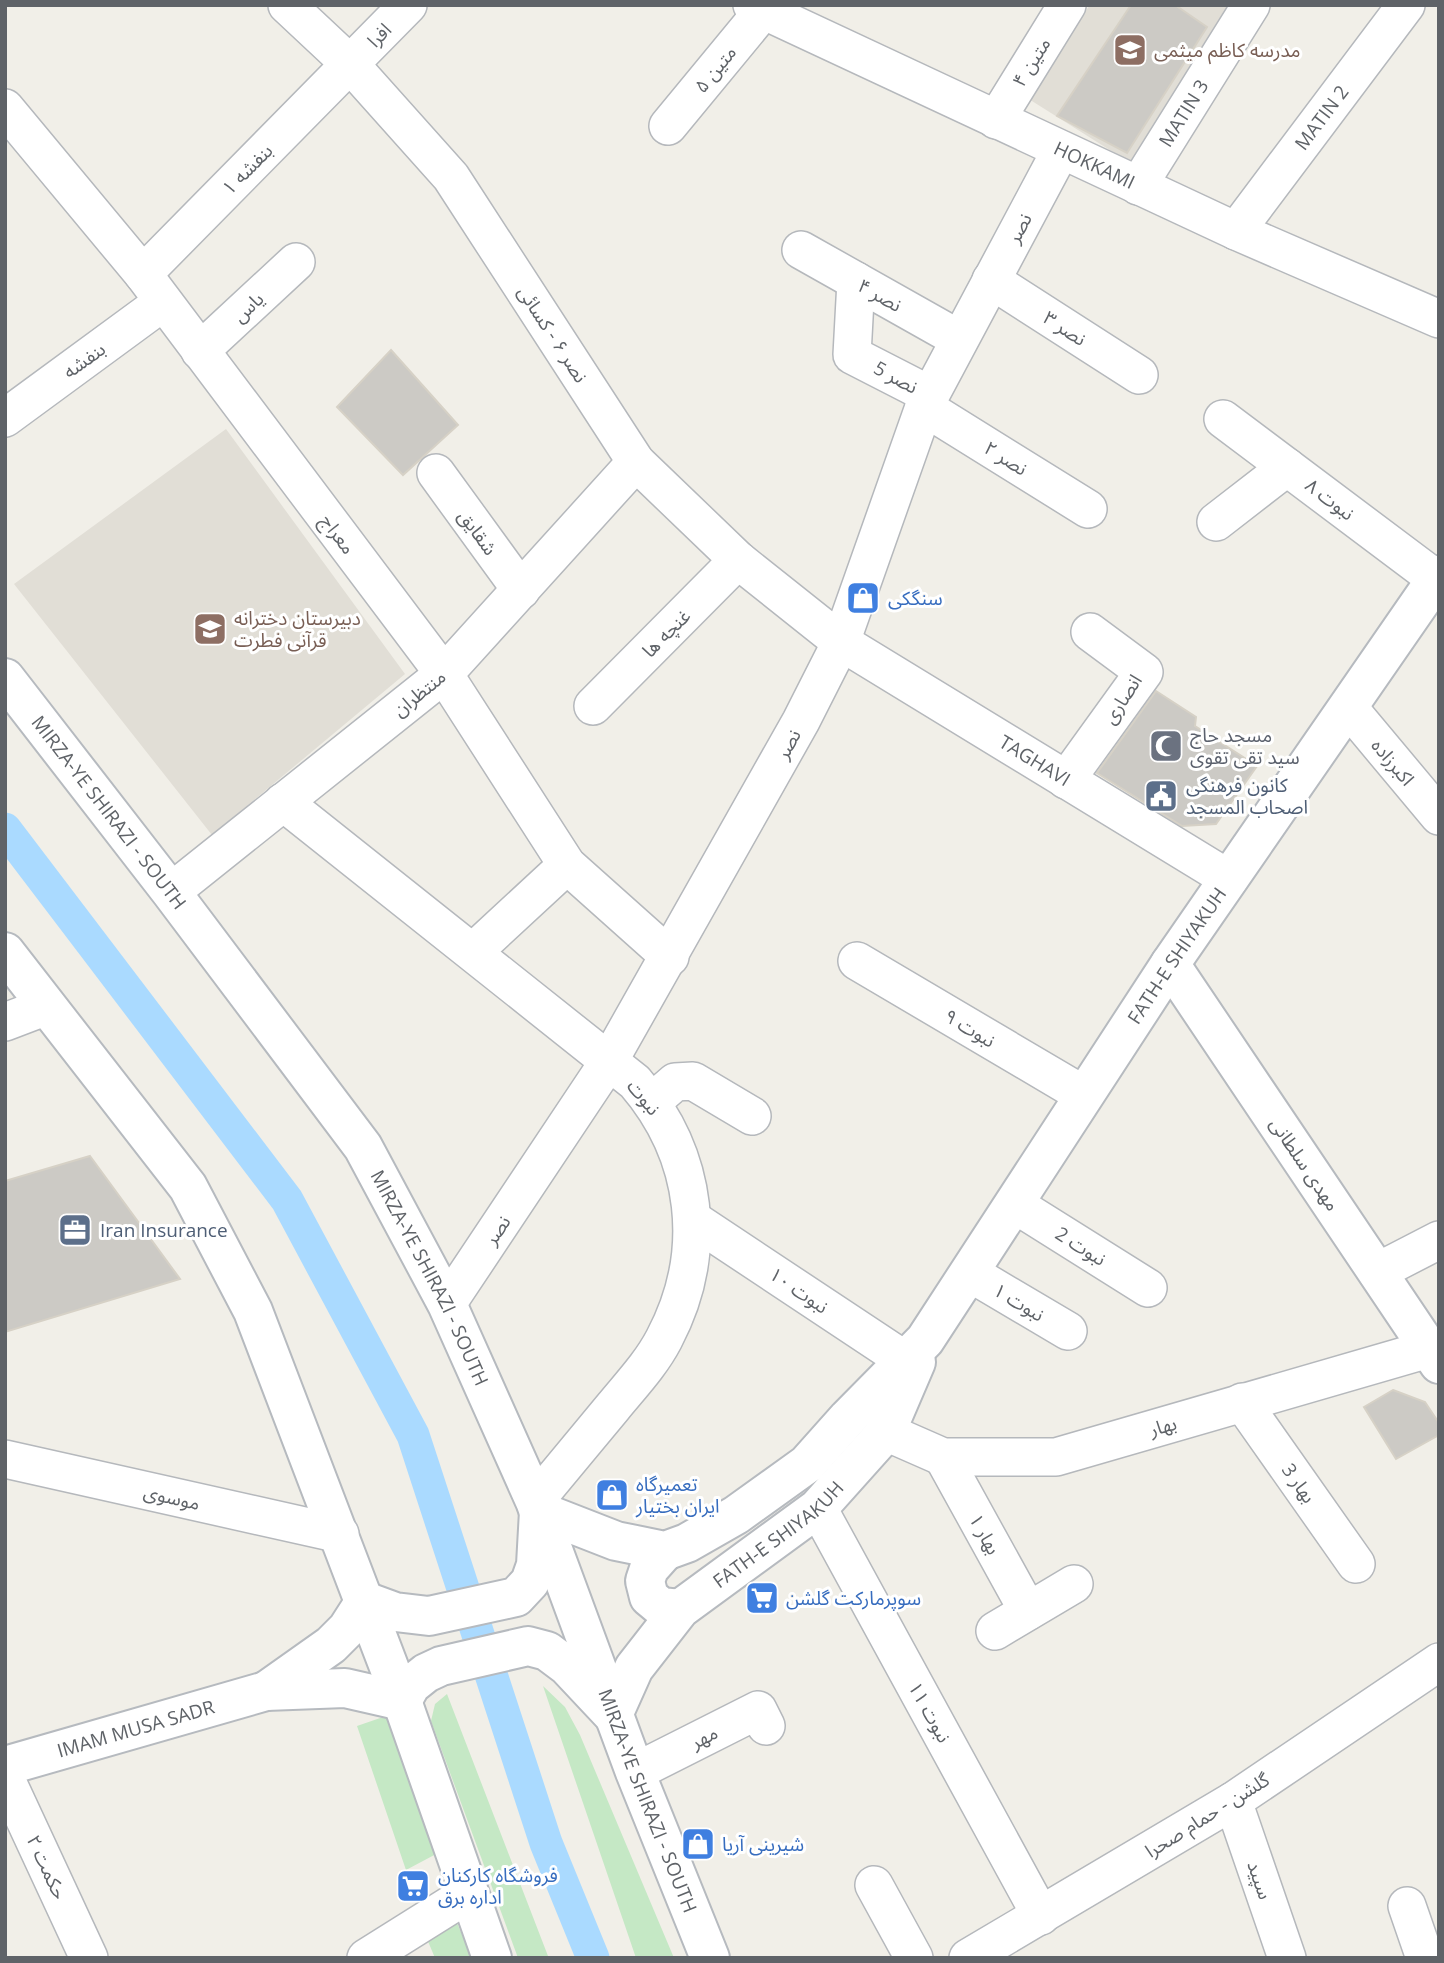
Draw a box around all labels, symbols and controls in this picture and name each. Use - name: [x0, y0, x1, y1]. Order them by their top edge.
- street label: افرا: [361, 17, 397, 53]
- school or university icon: مدرسه كاظم ميثمى: [1111, 31, 1149, 69]
- street label: متین ۴: [1006, 32, 1056, 92]
- place label: مدرسه كاظم ميثمى: [1154, 37, 1301, 65]
- street label: متین ۵: [688, 40, 742, 98]
- street label: MATIN 3: [1153, 74, 1214, 152]
- street label: MATIN 2: [1288, 80, 1354, 155]
- street label: HOKKAMI: [1050, 135, 1139, 195]
- street label: بنفشه ۱: [216, 138, 278, 200]
- street label: نصر: [1000, 208, 1038, 249]
- street label: نصر ۴: [853, 272, 907, 318]
- street label: نصر ۶ - کسائی: [512, 280, 594, 388]
- street label: یاس: [227, 286, 269, 328]
- street label: نصر ۳: [1038, 304, 1092, 352]
- street label: بنفشه: [58, 336, 110, 384]
- street label: نصر 5: [869, 355, 923, 399]
- street label: نصر ۲: [979, 435, 1033, 481]
- street label: نبوت ۸: [1300, 472, 1360, 526]
- street label: شقایق: [453, 504, 503, 560]
- street label: معراج: [314, 509, 361, 560]
- shop icon: سنگکی: [844, 579, 882, 617]
- place label: سنگکی: [888, 585, 943, 611]
- street label: غنچه ها: [636, 603, 696, 663]
- place label: دبیرستان دخترانه قرآنی فطرت: [234, 605, 361, 653]
- school or university icon: دبیرستان دخترانه قرآنی فطرت: [191, 610, 229, 648]
- street label: منتظران: [387, 663, 451, 723]
- street label: انصاری: [1096, 669, 1148, 729]
- street label: MIRZA-YE SHIRAZI - SOUTH: [26, 710, 192, 915]
- place label: مسجد حاج سید تقی تقوی: [1190, 722, 1300, 770]
- street label: نصر: [769, 724, 807, 765]
- mosque icon: مسجد حاج سید تقی تقوی: [1147, 727, 1185, 765]
- street label: TAGHAVI: [994, 729, 1075, 792]
- street label: اکبرزاده: [1366, 733, 1420, 791]
- place label: کانون فرهنگی اصحاب المسجد: [1186, 772, 1308, 820]
- public building icon: کانون فرهنگی اصحاب المسجد: [1142, 777, 1180, 815]
- street label: FATH-E SHIYAKUH: [1121, 882, 1232, 1029]
- street label: نبوت ۹: [940, 1003, 1000, 1053]
- street label: نبوت: [621, 1074, 667, 1120]
- street label: مهدی سلطانی: [1264, 1112, 1346, 1216]
- street label: MIRZA-YE SHIRAZI - SOUTH: [365, 1165, 495, 1390]
- street label: نصر: [477, 1210, 516, 1251]
- office icon: Iran Insurance: [56, 1211, 94, 1249]
- place label: Iran Insurance: [100, 1217, 228, 1243]
- street label: نبوت 2: [1051, 1220, 1111, 1272]
- street label: نبوت ۱۰: [764, 1261, 834, 1319]
- street label: نبوت ۱: [989, 1277, 1049, 1327]
- street label: بهار: [1145, 1410, 1180, 1443]
- street label: بهار 3: [1276, 1458, 1322, 1508]
- place label: تعمیرگاه ایران بختیار: [635, 1471, 720, 1519]
- street label: FATH-E SHIYAKUH: [707, 1475, 849, 1594]
- shop icon: تعمیرگاه ایران بختیار: [593, 1476, 631, 1514]
- street label: موسوی: [141, 1478, 203, 1516]
- street label: بهار ۱: [963, 1509, 1007, 1559]
- supermarket icon: سوپرمارکت گلشن: [743, 1579, 781, 1617]
- place label: سوپرمارکت گلشن: [786, 1585, 921, 1611]
- street label: نبوت ۱۱: [903, 1677, 957, 1747]
- street label: MIRZA-YE SHIRAZI - SOUTH: [592, 1685, 703, 1916]
- street label: IMAM MUSA SADR: [54, 1693, 218, 1763]
- street label: مهر: [685, 1719, 722, 1755]
- street label: گلشن - حمام صحرا: [1140, 1766, 1276, 1865]
- shop icon: شیرینی آریا: [679, 1825, 717, 1863]
- street label: حکمت ۲: [21, 1831, 73, 1903]
- place label: شیرینی آریا: [722, 1831, 804, 1857]
- street label: سپید: [1241, 1857, 1279, 1903]
- place label: فروشگاه کارکنان اداره برق: [438, 1862, 558, 1910]
- supermarket icon: فروشگاه کارکنان اداره برق: [394, 1867, 432, 1905]

